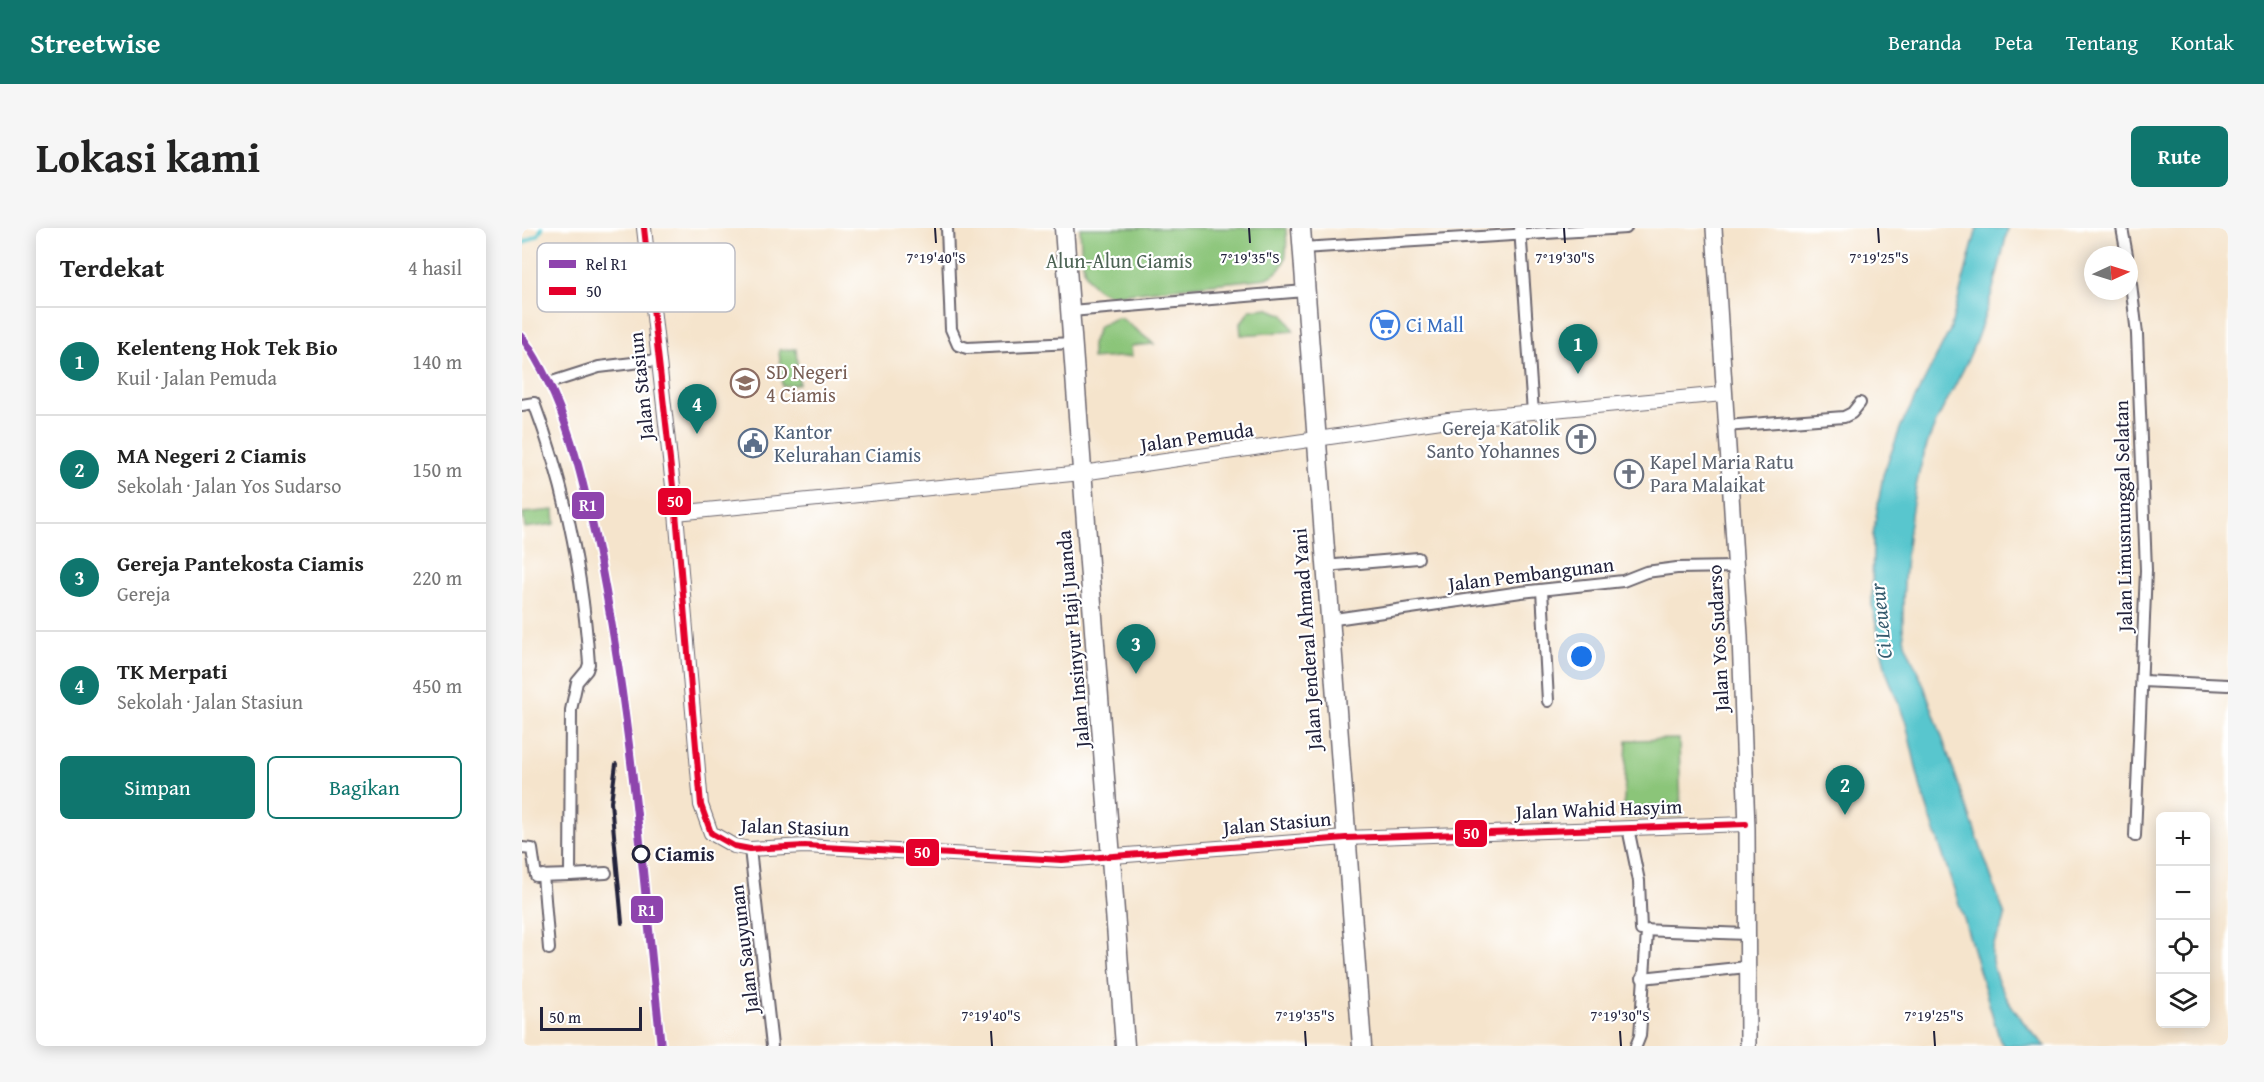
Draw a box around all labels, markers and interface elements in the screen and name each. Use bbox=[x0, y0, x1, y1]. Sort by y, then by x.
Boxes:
text: Streetwise bbox=[30, 22, 160, 63]
text: Beranda bbox=[1888, 27, 1961, 58]
text: Peta bbox=[1994, 27, 2033, 58]
text: Tentang bbox=[2066, 27, 2138, 58]
text: Kontak bbox=[2171, 27, 2234, 58]
text: Lokasi kami bbox=[36, 126, 260, 187]
button: Rute bbox=[2131, 126, 2228, 187]
legend bbox=[537, 243, 735, 312]
park label: Alun-Alun Ciamis bbox=[1046, 246, 1192, 275]
north arrow bbox=[2084, 246, 2138, 300]
text: 7°19'40"S bbox=[906, 247, 966, 268]
text: 7°19'35"S bbox=[1220, 247, 1280, 268]
text: 7°19'30"S bbox=[1535, 247, 1595, 268]
text: 7°19'25"S bbox=[1849, 247, 1909, 268]
text: Terdekat bbox=[60, 248, 164, 287]
text: Rel R1 bbox=[586, 252, 628, 276]
text: 4 hasil bbox=[408, 253, 462, 282]
text: 50 bbox=[586, 279, 602, 303]
supermarket icon: Ci Mall bbox=[1369, 309, 1401, 341]
place label: Ci Mall bbox=[1406, 310, 1464, 339]
pin: 1 bbox=[1558, 324, 1598, 374]
text: Kelenteng Hok Tek Bio bbox=[117, 331, 338, 363]
street label: Jalan Stasiun bbox=[620, 331, 661, 444]
text: 1 bbox=[74, 347, 85, 376]
text: 140 m bbox=[412, 347, 462, 376]
place label: SD Negeri 4 Ciamis bbox=[766, 357, 848, 409]
text: Kuil · Jalan Pemuda bbox=[117, 363, 277, 392]
school or university icon: SD Negeri 4 Ciamis bbox=[729, 367, 761, 399]
pin: 4 bbox=[678, 384, 717, 434]
street label: Jalan Limusnunggal Selatan bbox=[2106, 400, 2139, 635]
place label: Gereja Katolik Santo Yohannes bbox=[1426, 413, 1561, 465]
street label: Jalan Pemuda bbox=[1136, 414, 1256, 459]
place label: Kantor Kelurahan Ciamis bbox=[774, 417, 921, 469]
church icon: Gereja Katolik Santo Yohannes bbox=[1565, 423, 1597, 455]
public building icon: Kantor Kelurahan Ciamis bbox=[737, 427, 769, 459]
text: MA Negeri 2 Ciamis bbox=[117, 439, 306, 471]
place label: Kapel Maria Ratu Para Malaikat bbox=[1650, 447, 1794, 499]
text: 2 bbox=[74, 455, 85, 484]
text: 150 m bbox=[412, 455, 462, 484]
church icon: Kapel Maria Ratu Para Malaikat bbox=[1613, 458, 1645, 490]
text: Sekolah · Jalan Yos Sudarso bbox=[117, 471, 341, 500]
line badge: 50 bbox=[657, 487, 692, 516]
text: 50 bbox=[667, 489, 683, 513]
line badge: R1 bbox=[571, 491, 605, 520]
text: R1 bbox=[579, 493, 597, 517]
street label: Jalan Jenderal Ahmad Yani bbox=[1284, 527, 1329, 754]
street label: Jalan Insinyur Haji Juanda bbox=[1049, 529, 1097, 752]
text: Gereja Pantekosta Ciamis bbox=[117, 547, 364, 579]
street label: Jalan Pembangunan bbox=[1443, 549, 1615, 598]
text: 3 bbox=[74, 563, 85, 592]
text: 220 m bbox=[412, 563, 462, 592]
street label: Jalan Yos Sudarso bbox=[1699, 564, 1736, 715]
text: Gereja bbox=[117, 579, 170, 608]
water label: Ci Leueur bbox=[1861, 581, 1900, 660]
pin: 3 bbox=[1116, 624, 1156, 674]
your location bbox=[1567, 642, 1596, 671]
text: TK Merpati bbox=[117, 655, 228, 687]
text: 4 bbox=[74, 671, 85, 700]
text: 450 m bbox=[412, 671, 462, 700]
text: Sekolah · Jalan Stasiun bbox=[117, 687, 303, 716]
button: Simpan bbox=[60, 756, 255, 819]
button: Bagikan bbox=[267, 756, 462, 819]
pin: 2 bbox=[1826, 766, 1864, 815]
street label: Jalan Wahid Hasyim bbox=[1512, 791, 1683, 826]
street label: Jalan Stasiun bbox=[1219, 803, 1332, 842]
street label: Jalan Stasiun bbox=[737, 810, 850, 843]
map controls bbox=[2156, 812, 2210, 1028]
button: + bbox=[2156, 812, 2210, 866]
line badge: 50 bbox=[1454, 819, 1488, 848]
text: 50 bbox=[1463, 821, 1479, 845]
line badge: 50 bbox=[905, 838, 940, 867]
place label: Ciamis bbox=[655, 839, 715, 868]
text: 50 bbox=[914, 840, 930, 864]
marker: Ciamis bbox=[632, 845, 650, 863]
button: − bbox=[2156, 866, 2210, 920]
street label: Jalan Sauyunan bbox=[721, 883, 766, 1018]
line badge: R1 bbox=[630, 895, 664, 924]
text: R1 bbox=[638, 898, 656, 922]
button: locate bbox=[2156, 920, 2210, 974]
button: layers bbox=[2156, 974, 2210, 1028]
scale bar bbox=[540, 1004, 642, 1032]
text: 50 m bbox=[549, 1005, 581, 1029]
text: 7°19'40"S bbox=[961, 1005, 1021, 1026]
text: 7°19'35"S bbox=[1275, 1005, 1335, 1026]
text: 7°19'30"S bbox=[1590, 1005, 1650, 1026]
text: 7°19'25"S bbox=[1904, 1005, 1964, 1026]

